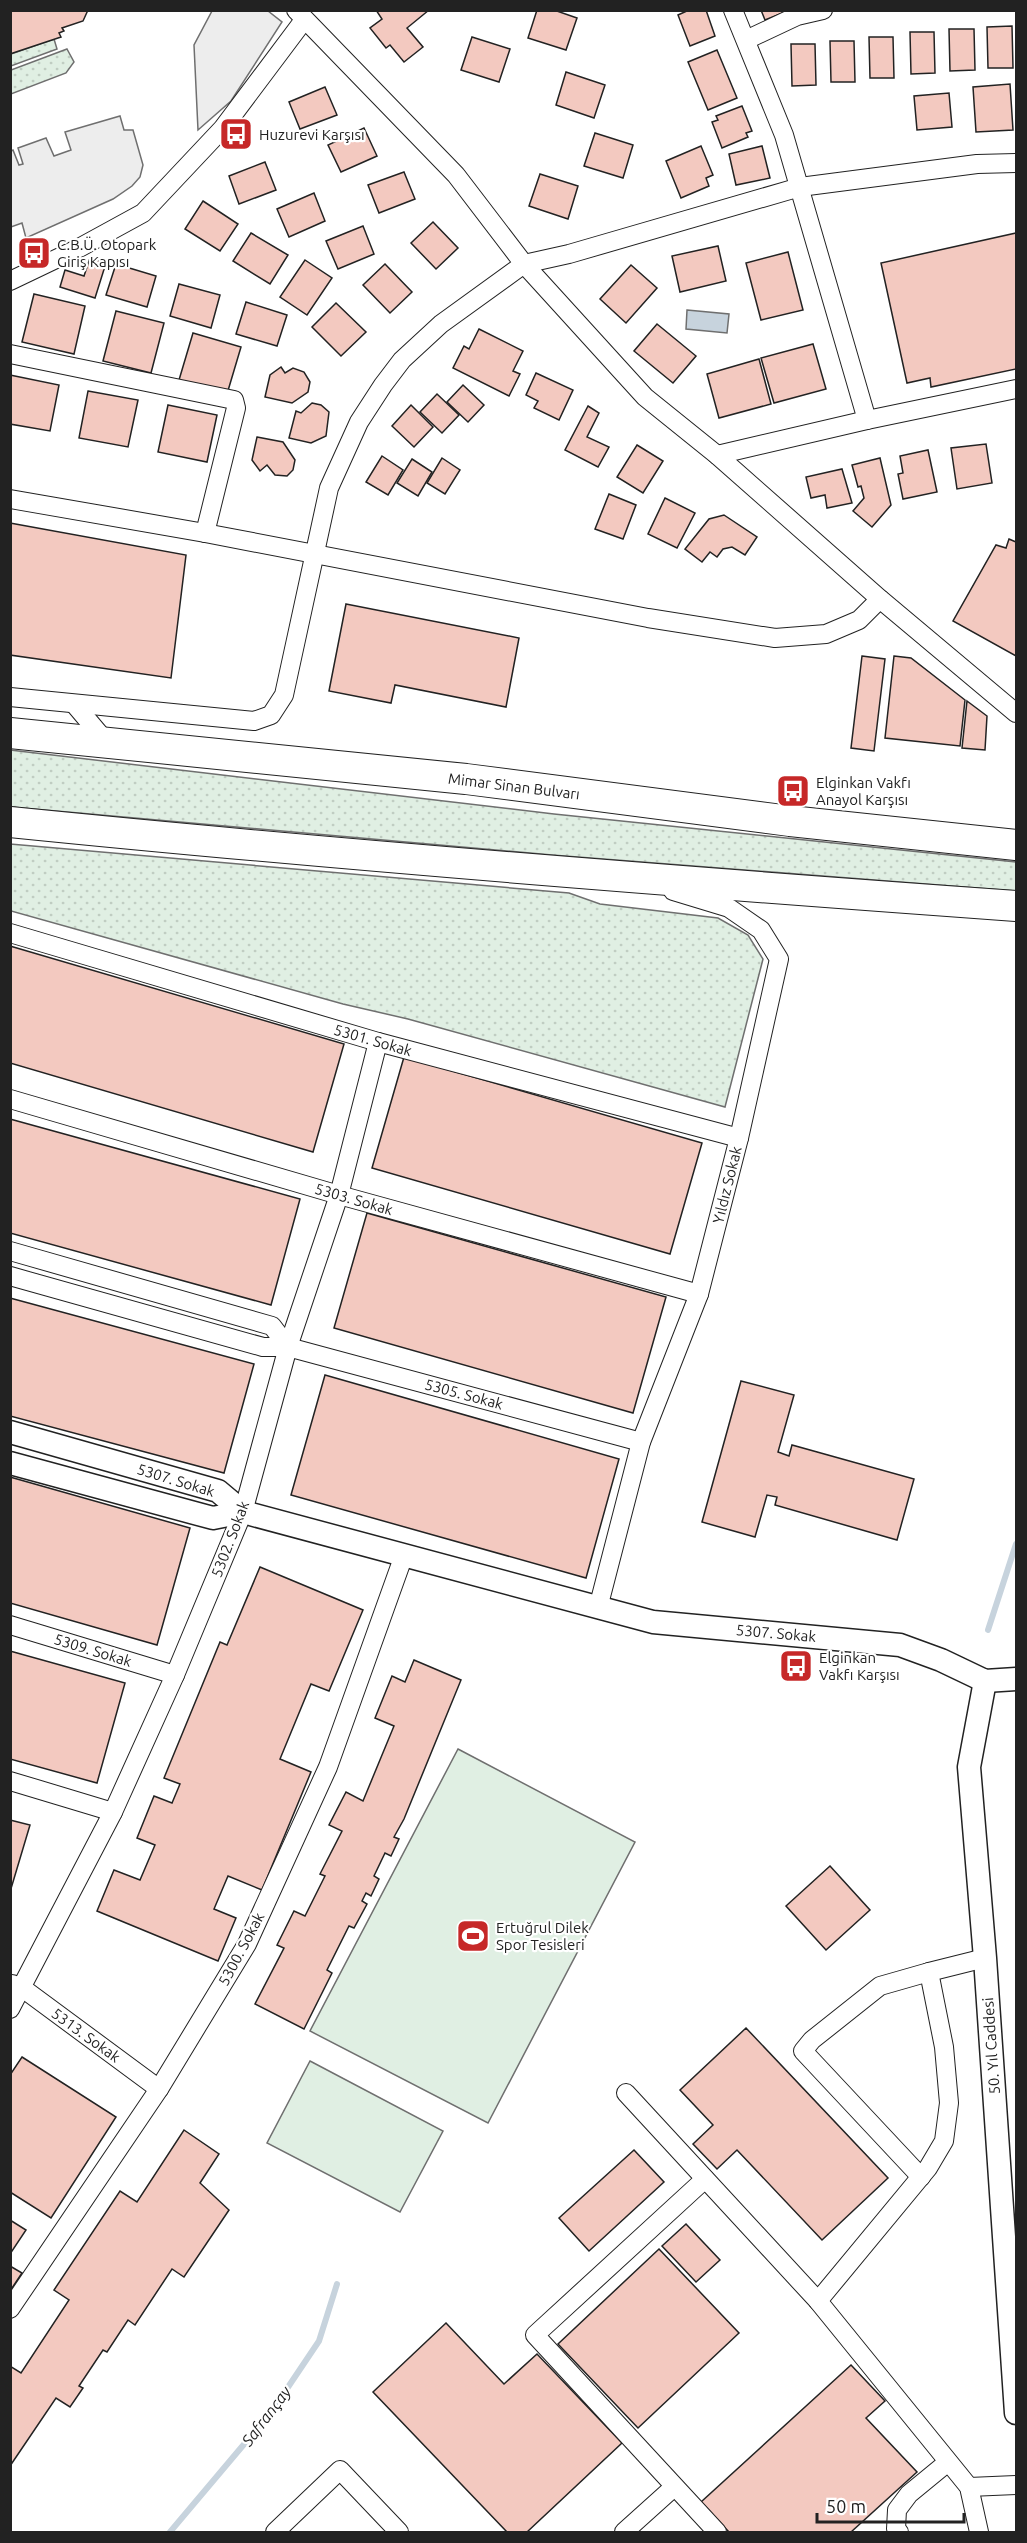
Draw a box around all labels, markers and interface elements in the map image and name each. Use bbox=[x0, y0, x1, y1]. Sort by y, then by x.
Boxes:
bus stop icon: Huzurevi Karşısı bbox=[218, 116, 254, 152]
place label: Huzurevi Karşısı bbox=[259, 126, 365, 143]
bus stop icon: C.B.Ü. Otopark Giriş Kapısı bbox=[16, 235, 52, 271]
place label: C.B.Ü. Otopark Giriş Kapısı bbox=[57, 236, 157, 270]
street label: Mimar Sinan Bulvarı bbox=[447, 769, 581, 803]
bus stop icon: Elginkan Vakfı Anayol Karşısı bbox=[775, 773, 811, 809]
place label: Elginkan Vakfı Anayol Karşısı bbox=[816, 774, 911, 808]
street label: 5301. Sokak bbox=[332, 1021, 414, 1059]
street label: Yıldız Sokak bbox=[709, 1144, 745, 1225]
street label: 5303. Sokak bbox=[313, 1180, 395, 1218]
street label: 5305. Sokak bbox=[423, 1375, 505, 1413]
street label: 5307. Sokak bbox=[135, 1460, 217, 1500]
street label: 5302. Sokak bbox=[208, 1498, 253, 1580]
street label: 5307. Sokak bbox=[735, 1621, 817, 1645]
street label: 5309. Sokak bbox=[52, 1630, 134, 1670]
bus stop icon: Elginkan Vakfı Karşısı bbox=[778, 1648, 814, 1684]
place label: Elginkan Vakfı Karşısı bbox=[819, 1649, 900, 1683]
street label: 5300. Sokak bbox=[215, 1909, 268, 1989]
sports icon: Ertuğrul Dilek Spor Tesisleri bbox=[455, 1918, 491, 1954]
place label: Ertuğrul Dilek Spor Tesisleri bbox=[496, 1919, 589, 1953]
street label: 50. Yıl Caddesi bbox=[979, 1997, 1003, 2095]
street label: 5313. Sokak bbox=[48, 2004, 124, 2066]
water label: Safrançay bbox=[237, 2382, 294, 2450]
scale bar bbox=[817, 2486, 964, 2524]
text: 50 m bbox=[826, 2496, 866, 2516]

